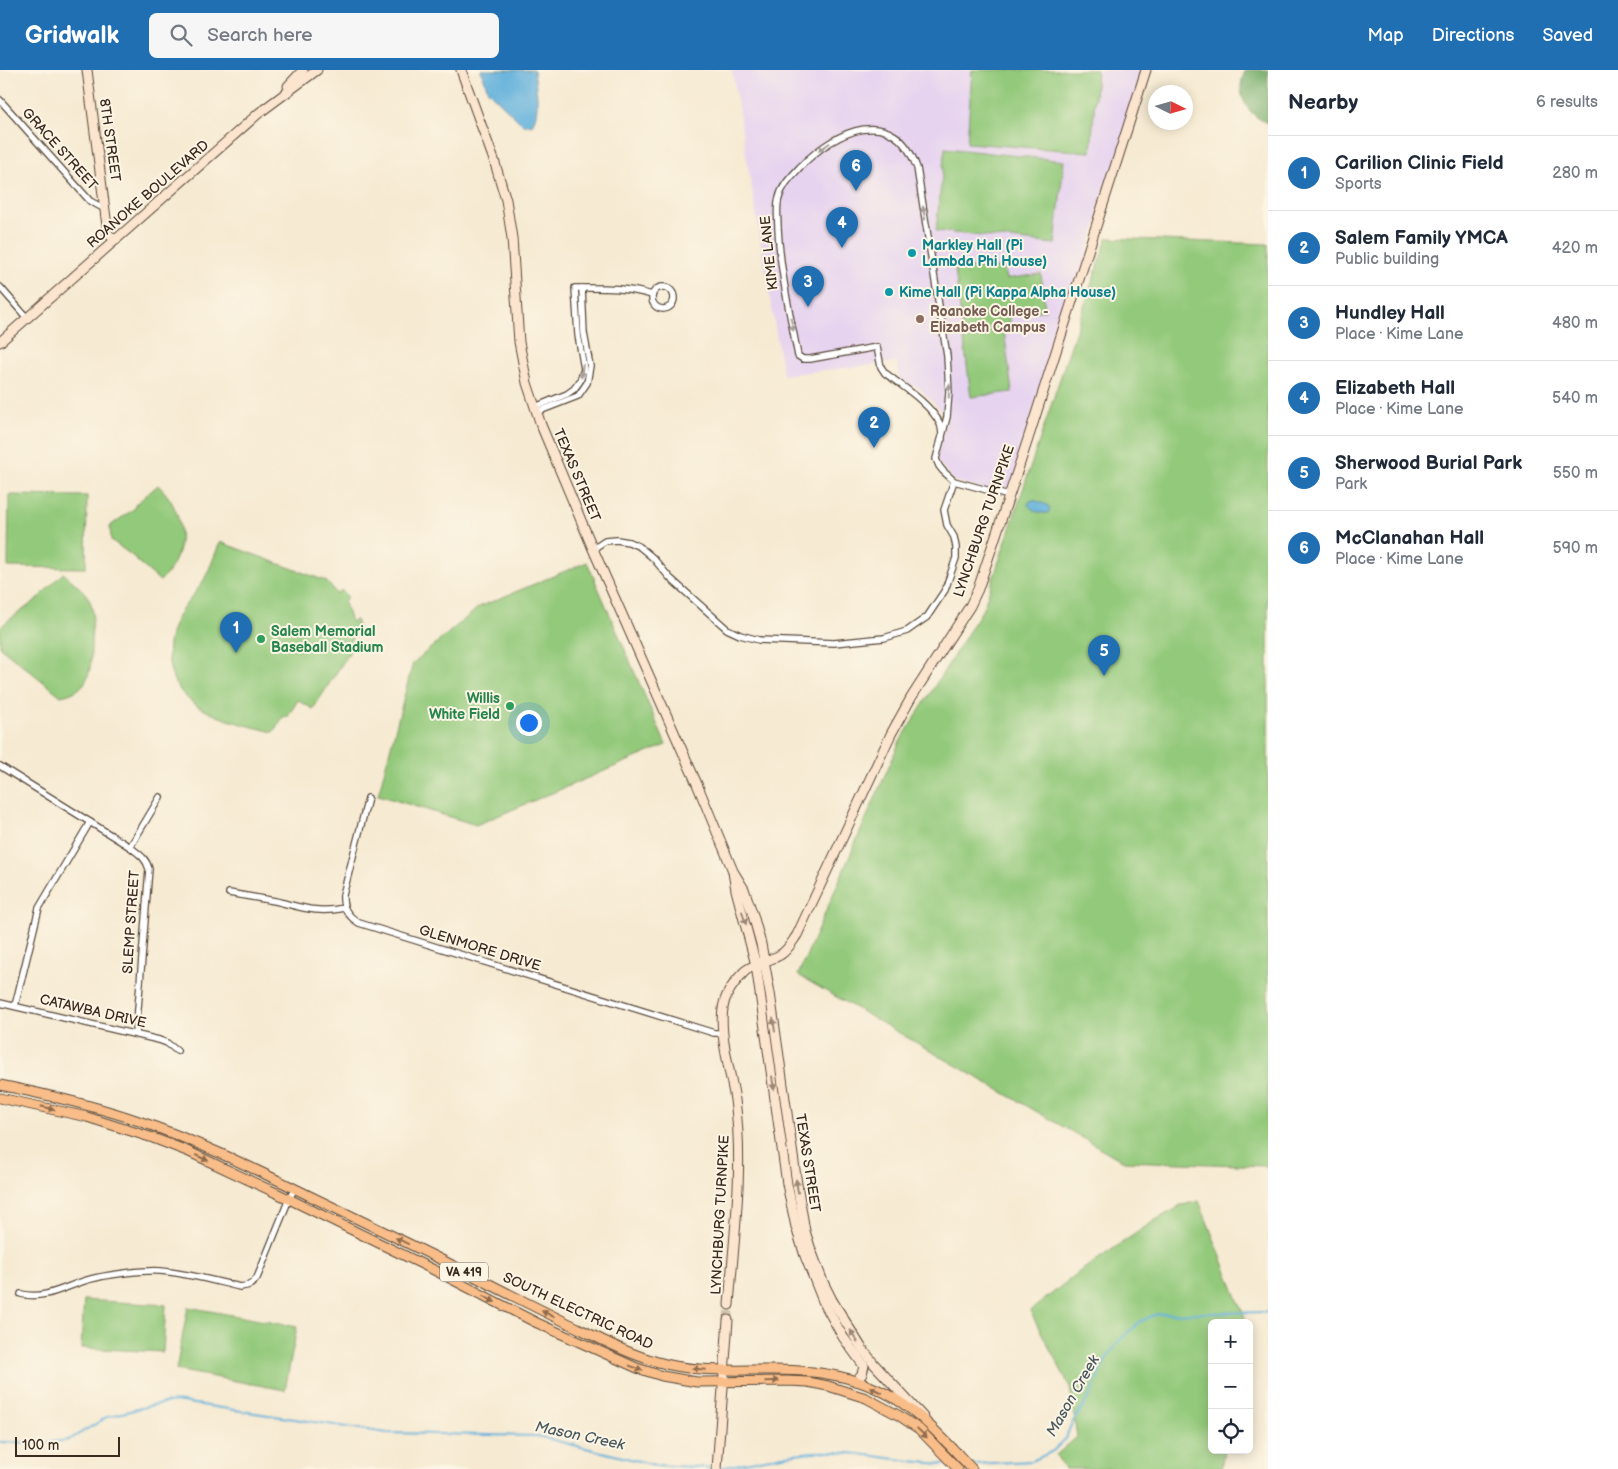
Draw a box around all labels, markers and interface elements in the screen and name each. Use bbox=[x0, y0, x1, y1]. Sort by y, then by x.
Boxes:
search box bbox=[149, 13, 499, 58]
text: Gridwalk bbox=[25, 21, 119, 50]
icon: search bbox=[167, 21, 195, 49]
text: Search here bbox=[207, 24, 312, 47]
text: Map bbox=[1368, 25, 1404, 46]
text: Directions bbox=[1432, 25, 1514, 46]
text: Saved bbox=[1542, 25, 1593, 46]
north arrow bbox=[1148, 85, 1193, 130]
text: Nearby bbox=[1288, 90, 1358, 115]
text: 6 results bbox=[1536, 93, 1598, 112]
street label: 8TH STREET bbox=[96, 97, 124, 183]
street label: GRACE STREET bbox=[19, 104, 102, 194]
street label: ROANOKE BOULEVARD bbox=[84, 136, 212, 252]
one-way arrow bbox=[817, 142, 831, 152]
pin: 6 bbox=[840, 150, 872, 191]
text: Carilion Clinic Field bbox=[1335, 152, 1504, 175]
text: 1 bbox=[1301, 164, 1307, 183]
text: 280 m bbox=[1552, 164, 1598, 183]
text: Sports bbox=[1335, 175, 1382, 194]
one-way arrow bbox=[920, 205, 928, 221]
pin: 4 bbox=[826, 207, 858, 248]
street label: KIME LANE bbox=[757, 215, 781, 291]
text: Salem Family YMCA bbox=[1335, 227, 1508, 250]
place label: Markley Hall (Pi Lambda Phi House) bbox=[922, 237, 1047, 270]
text: 2 bbox=[1299, 239, 1309, 258]
text: 420 m bbox=[1552, 239, 1598, 258]
marker: Markley Hall (Pi Lambda Phi House) bbox=[906, 247, 918, 259]
text: Public building bbox=[1335, 250, 1439, 269]
pin: 3 bbox=[792, 266, 824, 307]
place label: Kime Hall (Pi Kappa Alpha House) bbox=[899, 284, 1116, 301]
marker: Kime Hall (Pi Kappa Alpha House) bbox=[883, 286, 895, 298]
text: Hundley Hall bbox=[1335, 302, 1445, 325]
place label: Roanoke College - Elizabeth Campus bbox=[930, 303, 1049, 336]
marker: Roanoke College - Elizabeth Campus bbox=[914, 313, 926, 325]
text: 3 bbox=[1299, 314, 1309, 333]
text: 480 m bbox=[1552, 314, 1598, 333]
one-way arrow bbox=[788, 317, 796, 332]
text: Place · Kime Lane bbox=[1335, 325, 1463, 344]
one-way arrow bbox=[578, 364, 586, 380]
text: Elizabeth Hall bbox=[1335, 377, 1455, 400]
one-way arrow bbox=[945, 383, 953, 399]
text: 4 bbox=[1299, 389, 1309, 408]
text: 540 m bbox=[1552, 389, 1598, 408]
text: Place · Kime Lane bbox=[1335, 400, 1463, 419]
pin: 2 bbox=[858, 407, 890, 448]
street label: TEXAS STREET bbox=[550, 426, 604, 525]
street label: LYNCHBURG TURNPIKE bbox=[950, 443, 1018, 599]
text: Sherwood Burial Park bbox=[1335, 452, 1522, 475]
text: 5 bbox=[1299, 464, 1309, 483]
text: 550 m bbox=[1553, 464, 1598, 483]
text: Park bbox=[1335, 475, 1367, 494]
text: McClanahan Hall bbox=[1335, 527, 1484, 550]
text: 6 bbox=[1299, 539, 1309, 558]
text: 590 m bbox=[1553, 539, 1598, 558]
text: Place · Kime Lane bbox=[1335, 550, 1463, 569]
pin: 1 bbox=[220, 612, 252, 653]
place label: Salem Memorial Baseball Stadium bbox=[271, 623, 383, 656]
marker: Salem Memorial Baseball Stadium bbox=[255, 633, 267, 645]
pin: 5 bbox=[1088, 635, 1120, 676]
place label: Willis White Field bbox=[429, 690, 500, 723]
marker: Willis White Field bbox=[504, 700, 516, 712]
your location bbox=[516, 710, 542, 736]
street label: SLEMP STREET bbox=[119, 869, 143, 974]
one-way arrow bbox=[741, 911, 749, 926]
street label: GLENMORE DRIVE bbox=[417, 921, 543, 975]
street label: CATAWBA DRIVE bbox=[38, 990, 148, 1032]
one-way arrow bbox=[770, 1016, 778, 1032]
one-way arrow bbox=[769, 1075, 777, 1091]
one-way arrow bbox=[40, 1104, 55, 1112]
street label: TEXAS STREET bbox=[792, 1113, 824, 1214]
street label: LYNCHBURG TURNPIKE bbox=[707, 1135, 733, 1295]
one-way arrow bbox=[195, 1154, 209, 1162]
one-way arrow bbox=[793, 1177, 801, 1193]
one-way arrow bbox=[395, 1237, 409, 1245]
road number: VA 419 bbox=[440, 1262, 488, 1282]
street label: SOUTH ELECTRIC ROAD bbox=[500, 1269, 656, 1353]
one-way arrow bbox=[482, 1295, 497, 1303]
one-way arrow bbox=[540, 1310, 555, 1318]
map controls bbox=[1208, 1319, 1253, 1454]
button: + bbox=[1208, 1319, 1253, 1364]
one-way arrow bbox=[849, 1329, 859, 1342]
water label: Mason Creek bbox=[1042, 1351, 1104, 1440]
button: − bbox=[1208, 1364, 1253, 1409]
one-way arrow bbox=[629, 1365, 644, 1372]
one-way arrow bbox=[691, 1365, 707, 1373]
one-way arrow bbox=[765, 1377, 781, 1385]
one-way arrow bbox=[869, 1385, 883, 1393]
button: locate bbox=[1208, 1409, 1253, 1454]
water label: Mason Creek bbox=[534, 1417, 627, 1455]
one-way arrow bbox=[916, 1427, 928, 1439]
scale bar bbox=[15, 1434, 120, 1457]
text: 100 m bbox=[22, 1437, 59, 1454]

